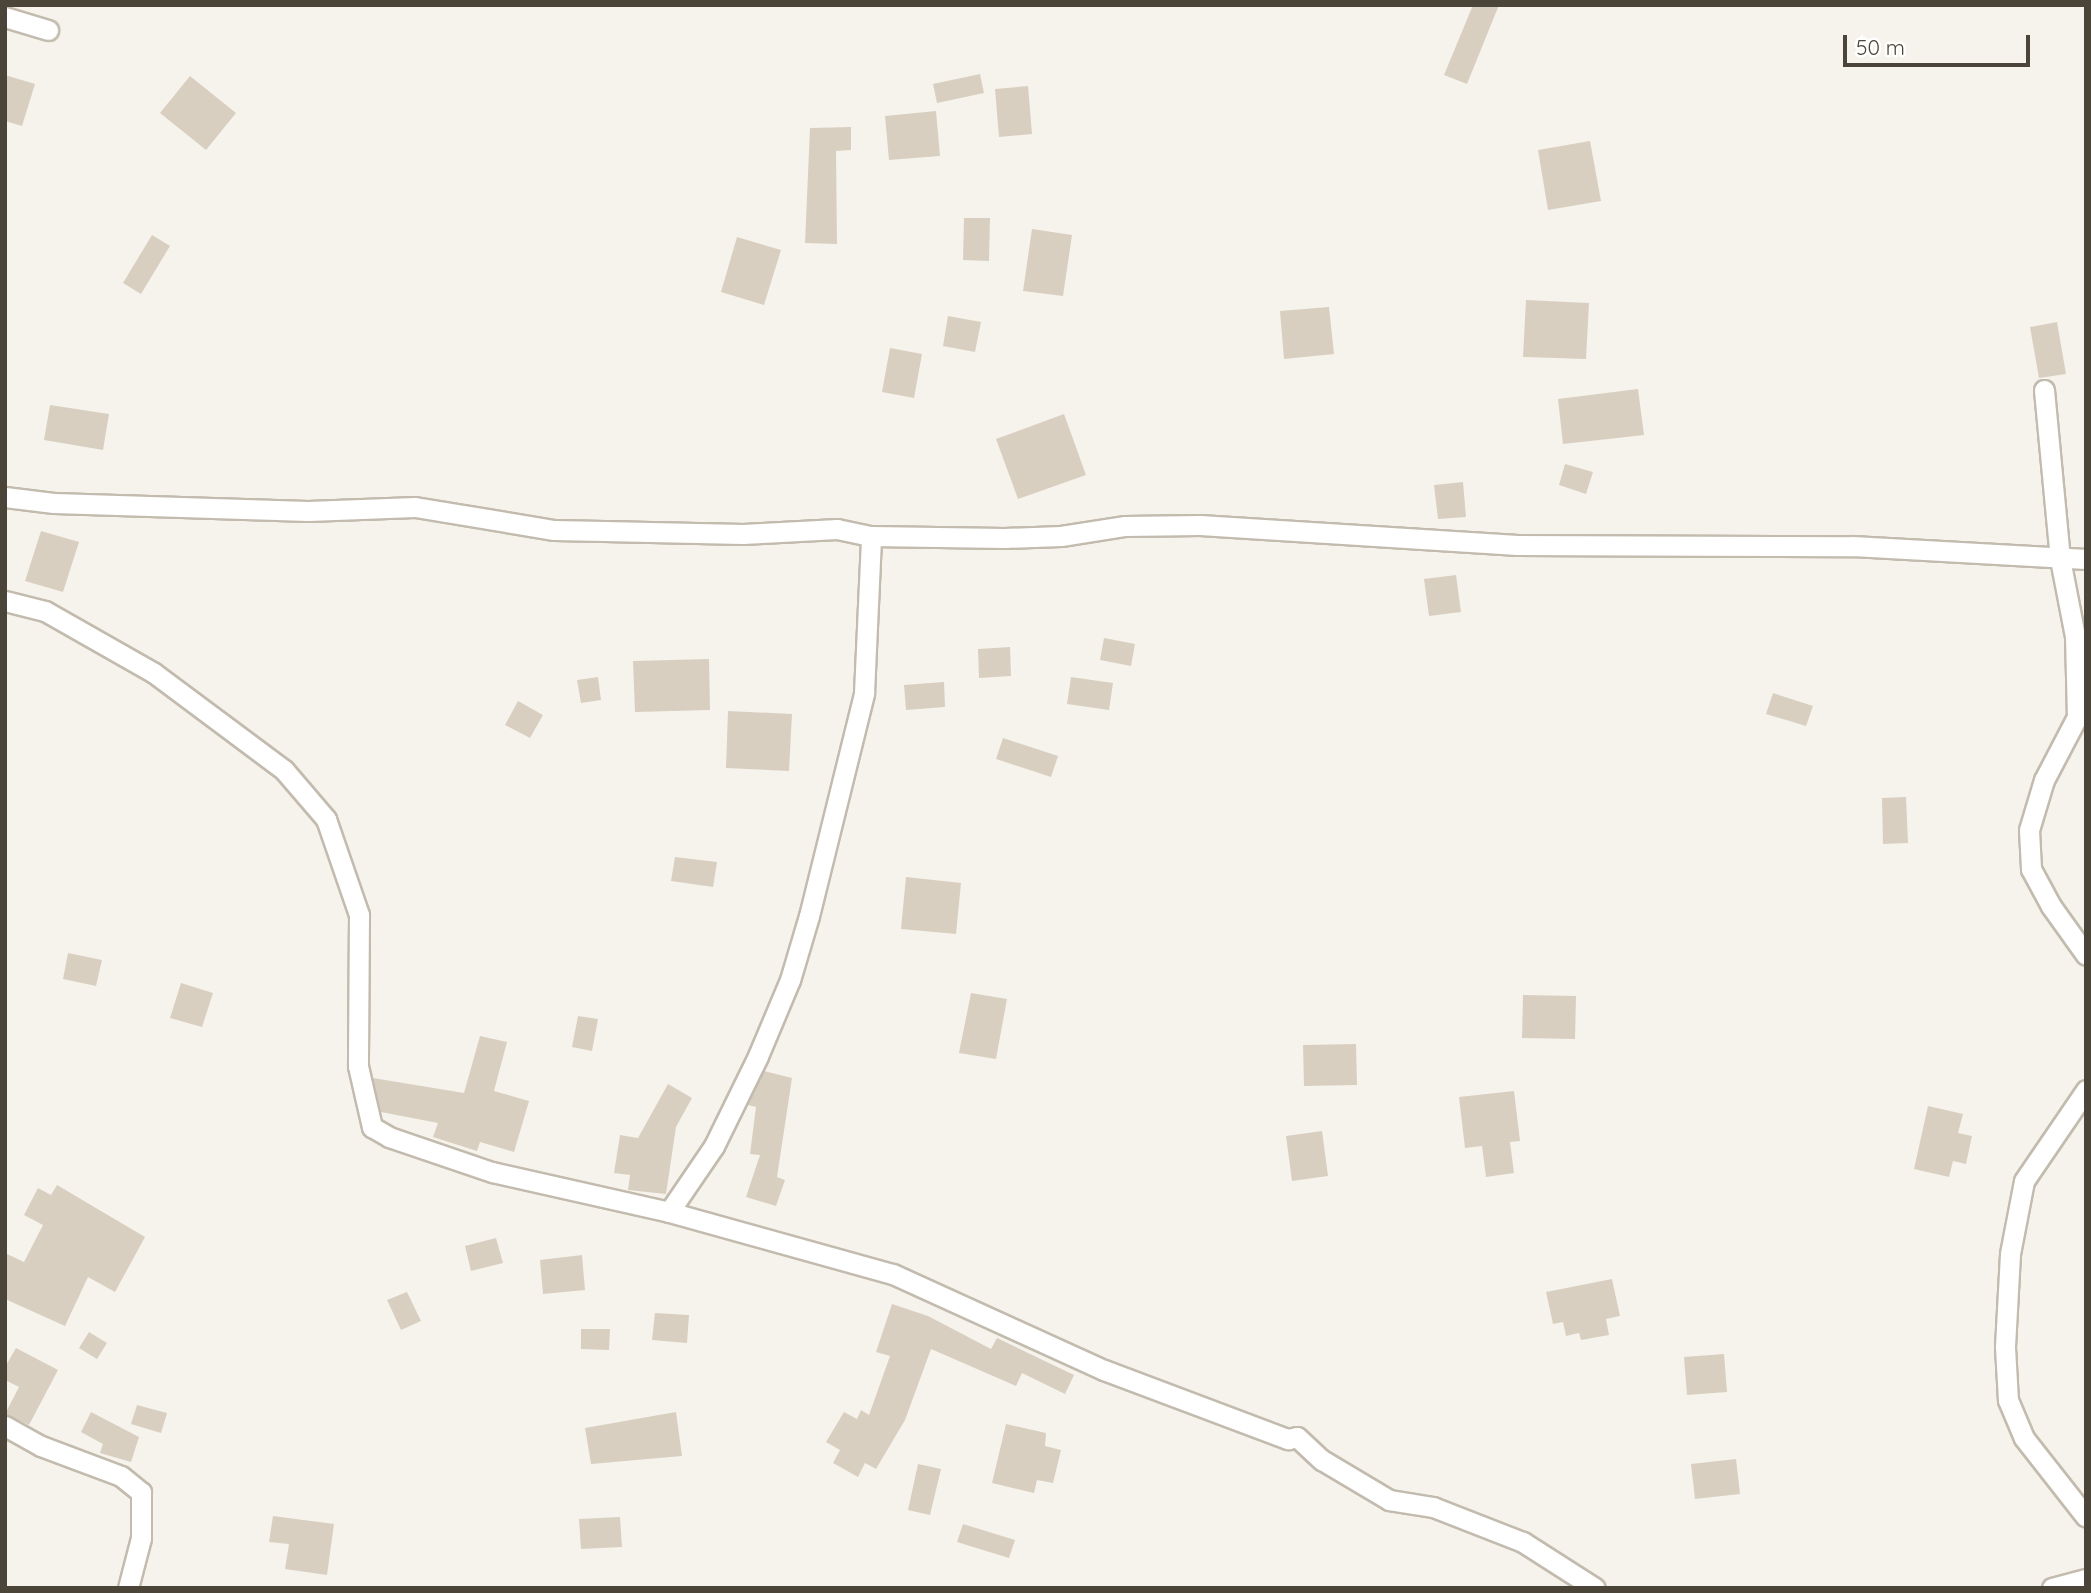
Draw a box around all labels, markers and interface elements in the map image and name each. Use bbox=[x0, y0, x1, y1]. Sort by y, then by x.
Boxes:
scale bar bbox=[1846, 21, 2033, 65]
text: 50 m bbox=[1856, 34, 1905, 60]

